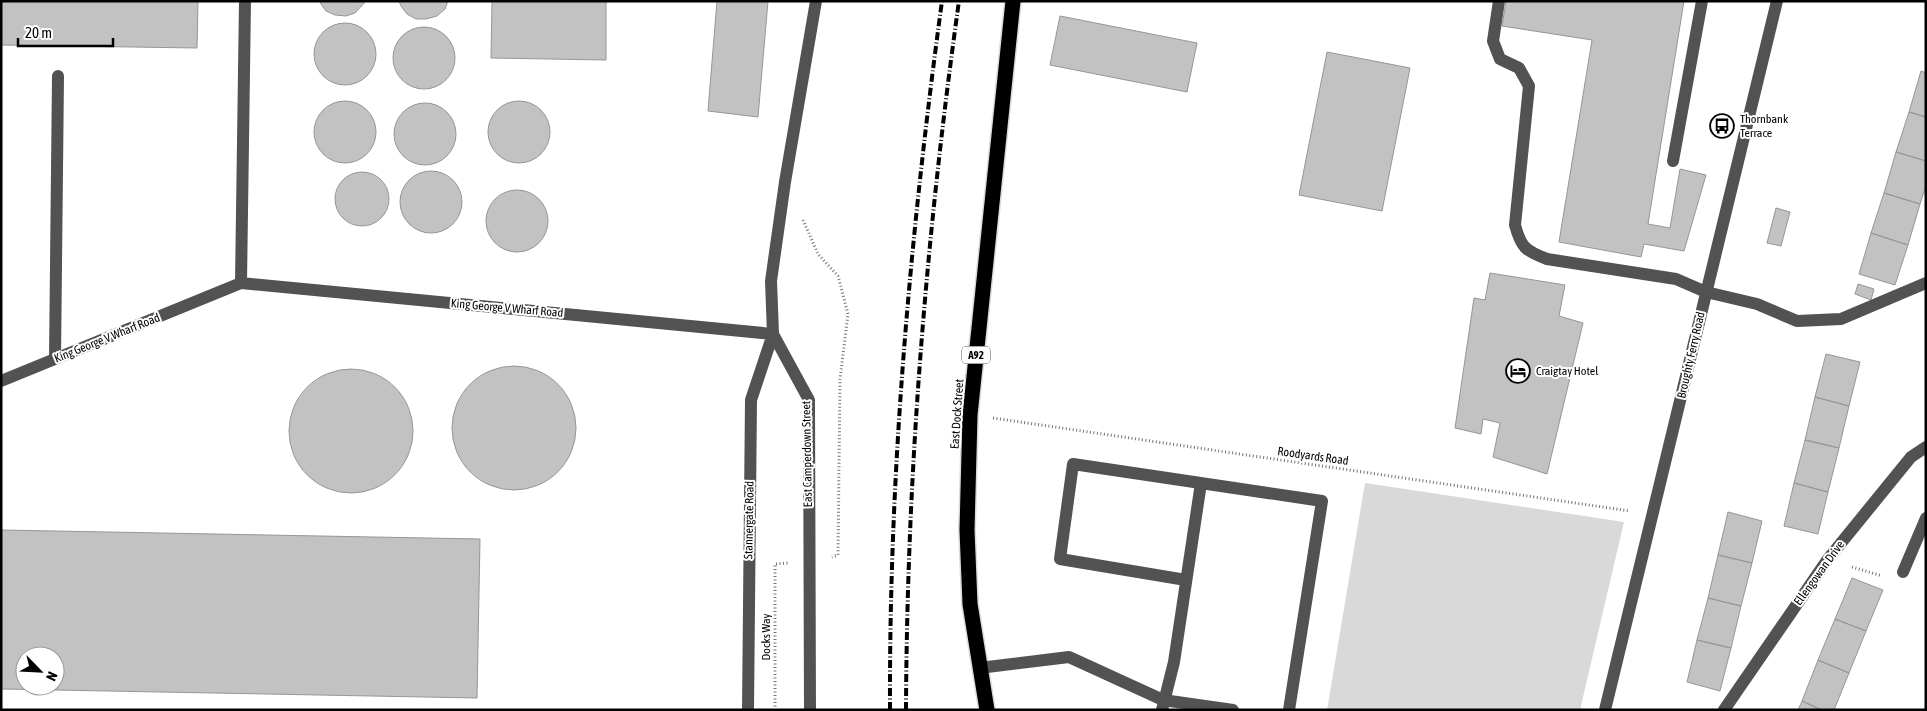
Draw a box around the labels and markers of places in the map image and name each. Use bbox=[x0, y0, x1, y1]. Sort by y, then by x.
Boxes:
place label: Thornbank Terrace bbox=[1740, 112, 1789, 140]
bus stop icon: Thornbank Terrace bbox=[1709, 113, 1735, 139]
hotel icon: Craigtay Hotel bbox=[1505, 358, 1531, 384]
place label: Craigtay Hotel bbox=[1536, 364, 1599, 378]

